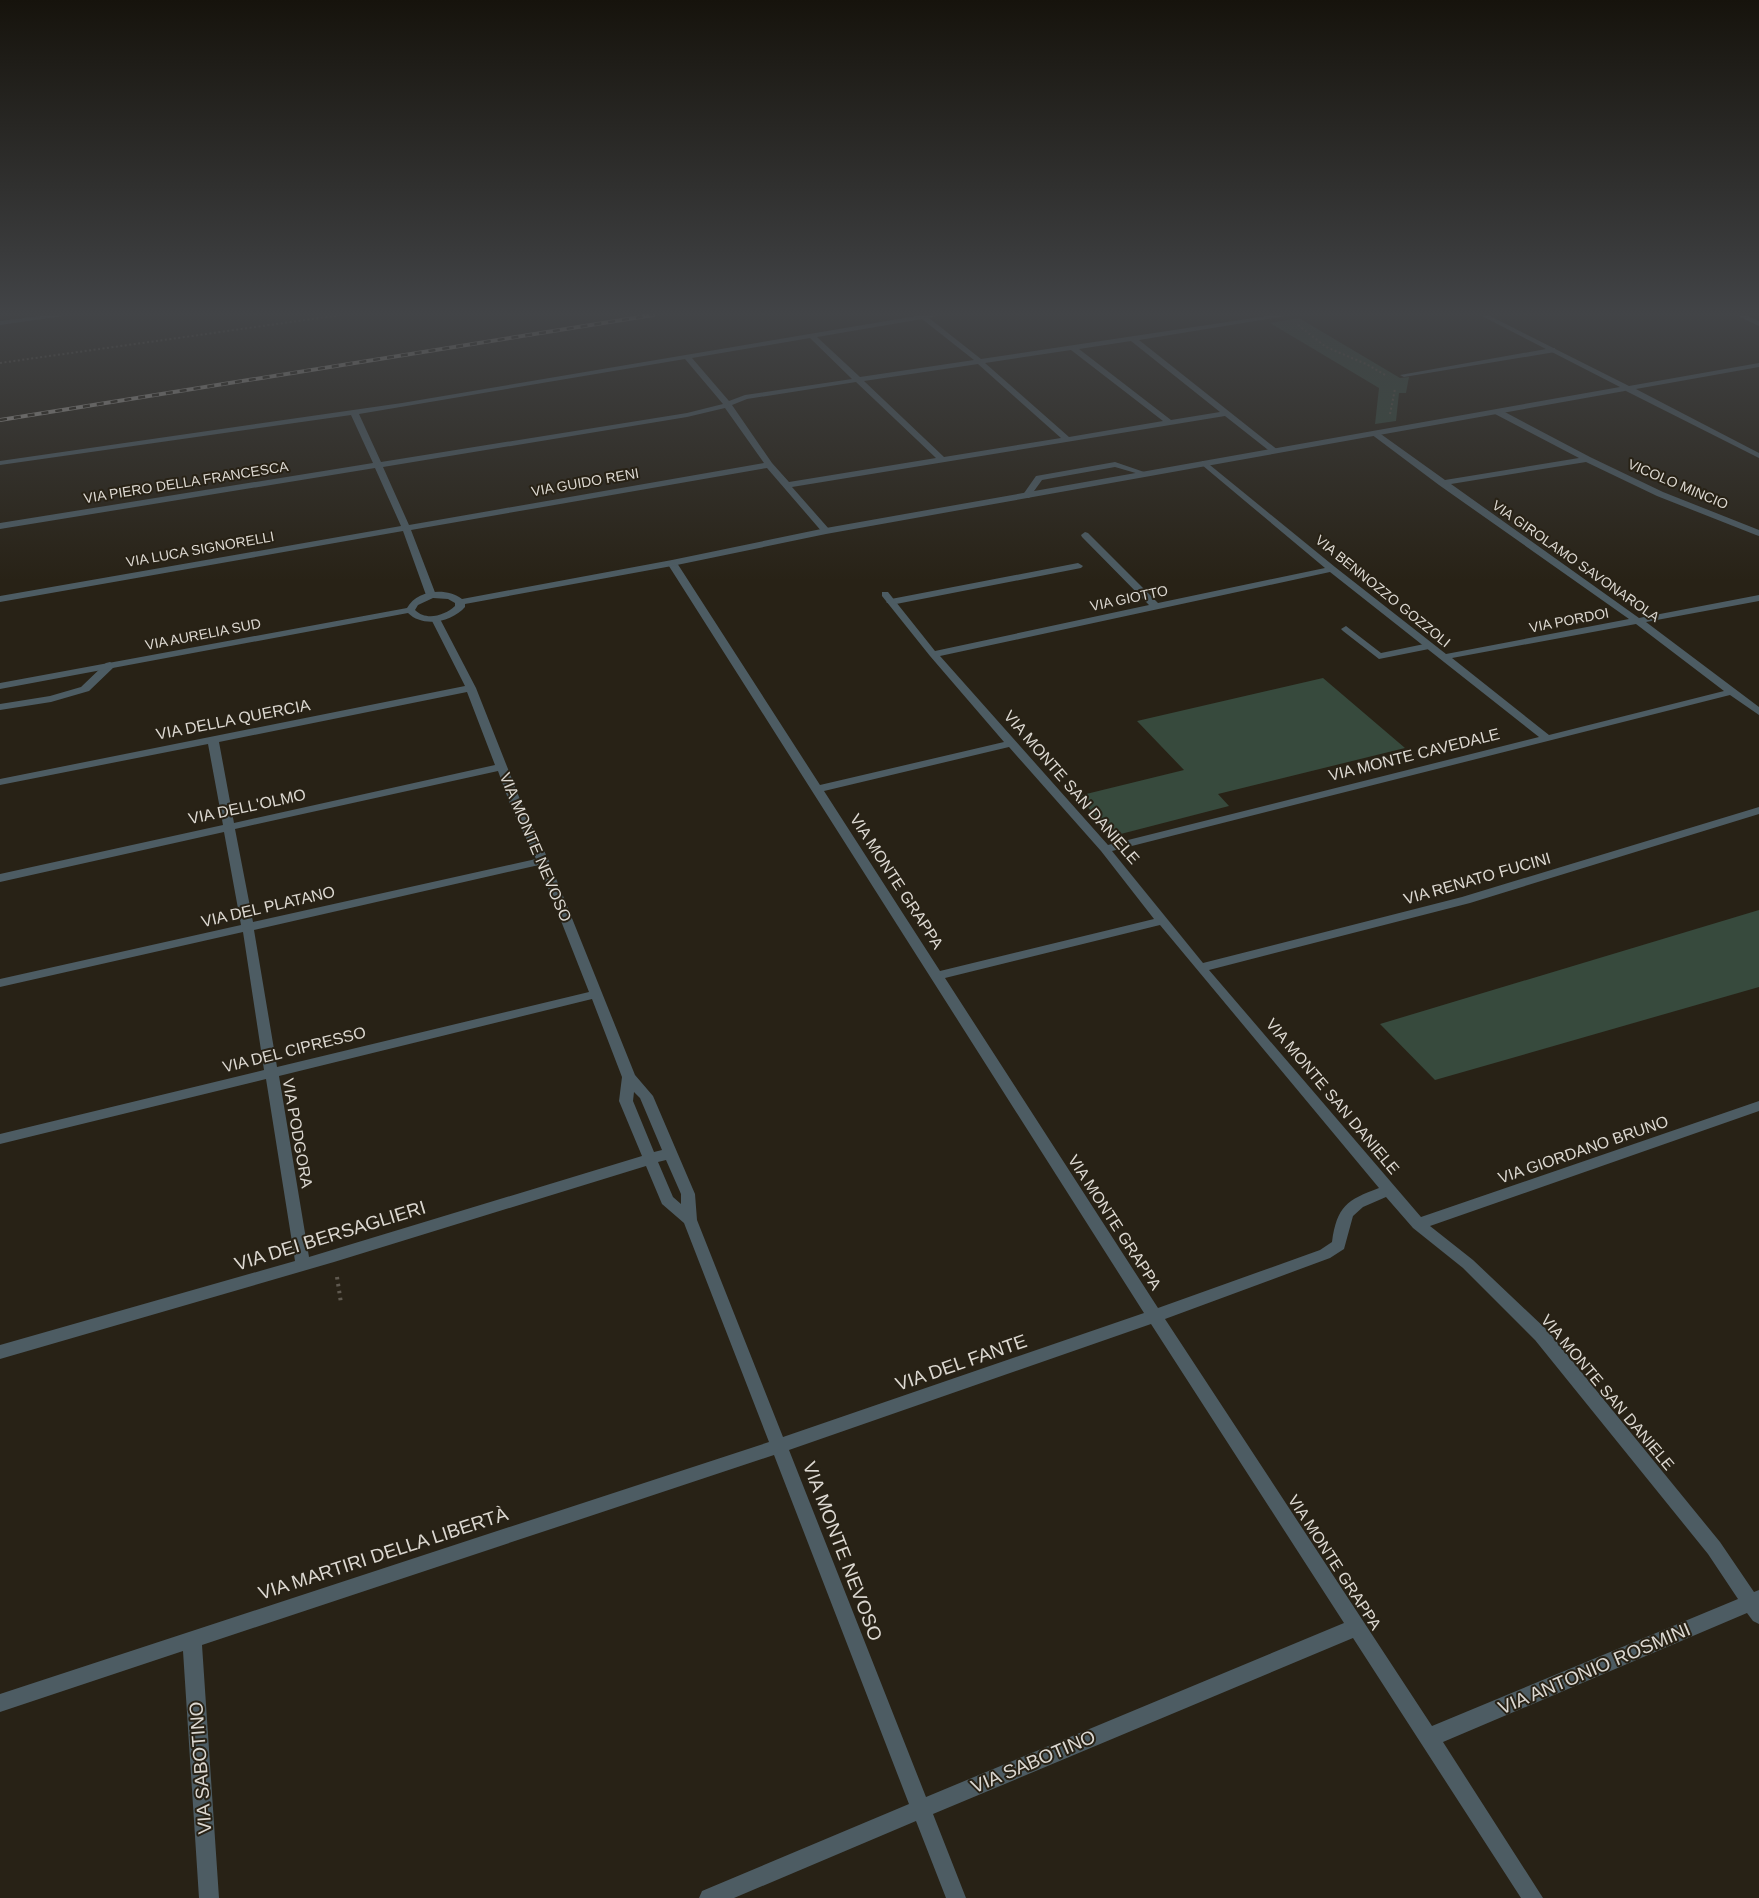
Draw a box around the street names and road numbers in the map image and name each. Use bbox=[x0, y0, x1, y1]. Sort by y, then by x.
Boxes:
street label: VICOLO MINCIO bbox=[1625, 456, 1731, 512]
street label: VIA PIERO DELLA FRANCESCA bbox=[83, 458, 290, 506]
street label: VIA GUIDO RENI bbox=[530, 465, 640, 499]
street label: VIA GIROLAMO SAVONAROLA bbox=[1489, 497, 1663, 625]
street label: VIA LUCA SIGNORELLI bbox=[125, 528, 275, 570]
street label: VIA BENNOZZO GOZZOLI bbox=[1312, 532, 1454, 650]
street label: VIA GIOTTO bbox=[1089, 582, 1169, 614]
street label: VIA PORDOI bbox=[1528, 604, 1610, 636]
street label: VIA AURELIA SUD bbox=[144, 615, 262, 653]
street label: VIA DELLA QUERCIA bbox=[155, 696, 312, 743]
street label: VIA MONTE SAN DANIELE bbox=[1000, 707, 1143, 867]
street label: VIA MONTE CAVEDALE bbox=[1327, 725, 1501, 784]
street label: VIA MONTE NEVOSO bbox=[496, 770, 575, 924]
street label: VIA DELL'OLMO bbox=[187, 786, 307, 827]
street label: VIA MONTE GRAPPA bbox=[847, 811, 947, 952]
street label: VIA RENATO FUCINI bbox=[1402, 849, 1553, 908]
street label: VIA DEL PLATANO bbox=[200, 883, 337, 930]
street label: VIA MONTE SAN DANIELE bbox=[1263, 1015, 1403, 1177]
street label: VIA DEL CIPRESSO bbox=[221, 1023, 368, 1076]
street label: VIA PODGORA bbox=[279, 1077, 316, 1190]
street label: VIA GIORDANO BRUNO bbox=[1496, 1112, 1670, 1187]
street label: VIA MONTE GRAPPA bbox=[1065, 1152, 1165, 1293]
street label: VIA DEI BERSAGLIERI bbox=[232, 1196, 428, 1275]
street label: VIA MONTE SAN DANIELE bbox=[1538, 1311, 1678, 1473]
street label: VIA DEL FANTE bbox=[893, 1330, 1030, 1395]
street label: VIA MONTE NEVOSO bbox=[799, 1459, 886, 1644]
street label: VIA MONTE GRAPPA bbox=[1285, 1492, 1385, 1633]
street label: VIA MARTIRI DELLA LIBERTÀ bbox=[256, 1503, 511, 1604]
street label: VIA ANTONIO ROSMINI bbox=[1495, 1618, 1693, 1718]
street label: VIA SABOTINO bbox=[185, 1701, 216, 1835]
street label: VIA SABOTINO bbox=[968, 1726, 1099, 1797]

